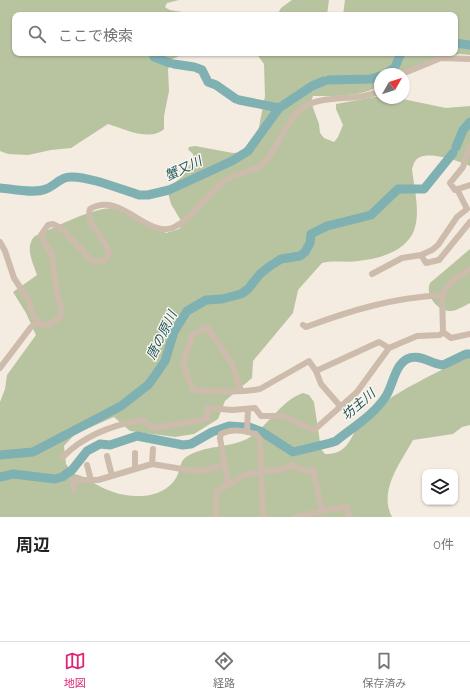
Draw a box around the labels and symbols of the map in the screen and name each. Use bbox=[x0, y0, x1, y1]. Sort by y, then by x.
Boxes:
north arrow bbox=[374, 68, 410, 104]
water label: 蟹又川 bbox=[162, 153, 206, 183]
water label: 唐の原川 bbox=[143, 307, 180, 362]
water label: 坊主川 bbox=[339, 385, 379, 423]

